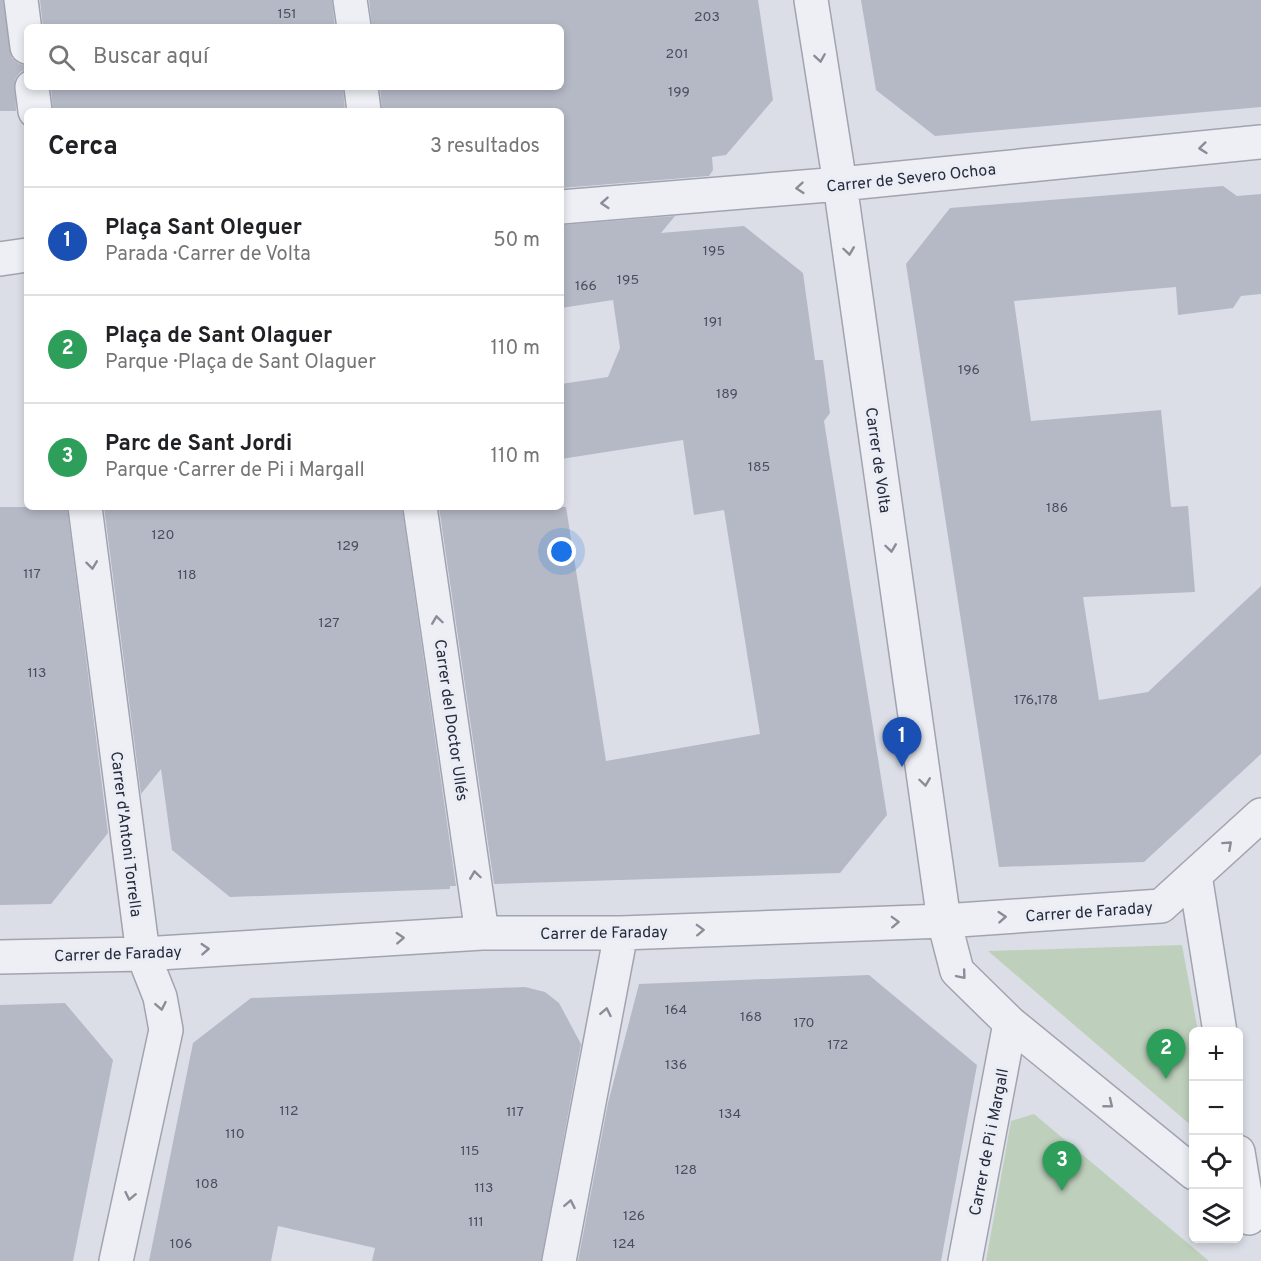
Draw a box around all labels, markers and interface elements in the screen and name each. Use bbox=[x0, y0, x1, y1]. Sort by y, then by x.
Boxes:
house number: 151 bbox=[277, 6, 297, 23]
house number: 203 bbox=[694, 9, 720, 26]
search box bbox=[24, 24, 564, 90]
icon: search bbox=[45, 41, 78, 74]
text: Buscar aquí bbox=[93, 44, 209, 71]
house number: 201 bbox=[666, 46, 688, 63]
one-way arrow bbox=[814, 53, 826, 62]
house number: 199 bbox=[668, 84, 690, 101]
text: Cerca bbox=[48, 131, 118, 164]
text: 3 resultados bbox=[430, 134, 540, 160]
one-way arrow bbox=[1198, 141, 1207, 154]
street label: Carrer de Severo Ochoa bbox=[825, 160, 997, 198]
one-way arrow bbox=[795, 181, 804, 194]
one-way arrow bbox=[601, 196, 610, 209]
text: Plaça Sant Oleguer bbox=[105, 215, 302, 242]
text: 1 bbox=[64, 228, 72, 254]
text: 50 m bbox=[493, 228, 540, 254]
text: Parada · Carrer de Volta bbox=[105, 242, 311, 268]
house number: 195 bbox=[703, 243, 725, 260]
one-way arrow bbox=[843, 246, 855, 255]
house number: 195 bbox=[617, 272, 639, 289]
house number: 166 bbox=[575, 278, 597, 295]
house number: 191 bbox=[704, 314, 722, 331]
text: Plaça de Sant Olaguer bbox=[105, 323, 332, 350]
text: 2 bbox=[61, 336, 74, 362]
text: 110 m bbox=[491, 336, 540, 362]
text: Parque · Plaça de Sant Olaguer bbox=[105, 350, 376, 376]
house number: 196 bbox=[958, 362, 980, 379]
house number: 189 bbox=[716, 386, 738, 403]
street label: Carrer de Volta bbox=[860, 406, 894, 515]
text: Parc de Sant Jordi bbox=[105, 431, 292, 458]
text: 3 bbox=[62, 444, 74, 470]
text: 110 m bbox=[491, 444, 540, 470]
text: Parque · Carrer de Pi i Margall bbox=[105, 458, 365, 484]
house number: 185 bbox=[748, 459, 770, 476]
house number: 186 bbox=[1046, 500, 1068, 517]
house number: 120 bbox=[152, 527, 174, 544]
your location bbox=[547, 537, 576, 566]
house number: 129 bbox=[337, 538, 359, 555]
one-way arrow bbox=[885, 543, 897, 552]
one-way arrow bbox=[86, 560, 98, 570]
house number: 117 bbox=[23, 566, 41, 583]
house number: 118 bbox=[178, 567, 197, 584]
house number: 127 bbox=[319, 615, 339, 632]
one-way arrow bbox=[431, 615, 443, 624]
street label: Carrer del Doctor Ullés bbox=[429, 638, 471, 803]
house number: 113 bbox=[28, 665, 46, 682]
house number: 176,178 bbox=[1014, 692, 1058, 709]
pin: 1 bbox=[882, 718, 922, 767]
street label: Carrer d'Antoni Torrella bbox=[105, 750, 145, 918]
one-way arrow bbox=[918, 778, 930, 787]
one-way arrow bbox=[1221, 841, 1232, 852]
one-way arrow bbox=[469, 870, 481, 880]
street label: Carrer de Faraday bbox=[1025, 899, 1154, 927]
one-way arrow bbox=[998, 911, 1007, 924]
one-way arrow bbox=[890, 916, 899, 929]
street label: Carrer de Faraday bbox=[540, 923, 668, 945]
one-way arrow bbox=[695, 923, 704, 936]
one-way arrow bbox=[395, 931, 404, 944]
street label: Carrer de Faraday bbox=[54, 943, 182, 967]
one-way arrow bbox=[201, 943, 210, 956]
one-way arrow bbox=[955, 969, 966, 980]
one-way arrow bbox=[154, 1000, 167, 1010]
house number: 164 bbox=[665, 1002, 687, 1019]
one-way arrow bbox=[599, 1007, 612, 1017]
house number: 168 bbox=[740, 1009, 762, 1026]
house number: 170 bbox=[793, 1015, 815, 1032]
map controls bbox=[1189, 1027, 1243, 1243]
button: + bbox=[1189, 1027, 1243, 1081]
pin: 2 bbox=[1146, 1030, 1186, 1079]
house number: 172 bbox=[828, 1037, 848, 1054]
house number: 136 bbox=[665, 1057, 687, 1074]
street label: Carrer de Pi i Margall bbox=[966, 1067, 1014, 1218]
button: − bbox=[1189, 1081, 1243, 1135]
one-way arrow bbox=[1102, 1096, 1113, 1107]
house number: 112 bbox=[279, 1103, 299, 1120]
house number: 117 bbox=[506, 1104, 524, 1121]
house number: 134 bbox=[719, 1106, 741, 1123]
house number: 110 bbox=[225, 1126, 245, 1143]
button: locate bbox=[1189, 1135, 1243, 1189]
pin: 3 bbox=[1042, 1142, 1082, 1191]
house number: 115 bbox=[460, 1143, 480, 1160]
house number: 128 bbox=[675, 1162, 697, 1179]
house number: 108 bbox=[196, 1176, 218, 1193]
house number: 113 bbox=[475, 1180, 493, 1197]
button: layers bbox=[1189, 1189, 1243, 1243]
one-way arrow bbox=[124, 1191, 137, 1201]
one-way arrow bbox=[563, 1199, 576, 1209]
house number: 126 bbox=[623, 1208, 645, 1225]
house number: 111 bbox=[468, 1214, 484, 1231]
house number: 106 bbox=[170, 1236, 192, 1253]
house number: 124 bbox=[613, 1236, 635, 1253]

